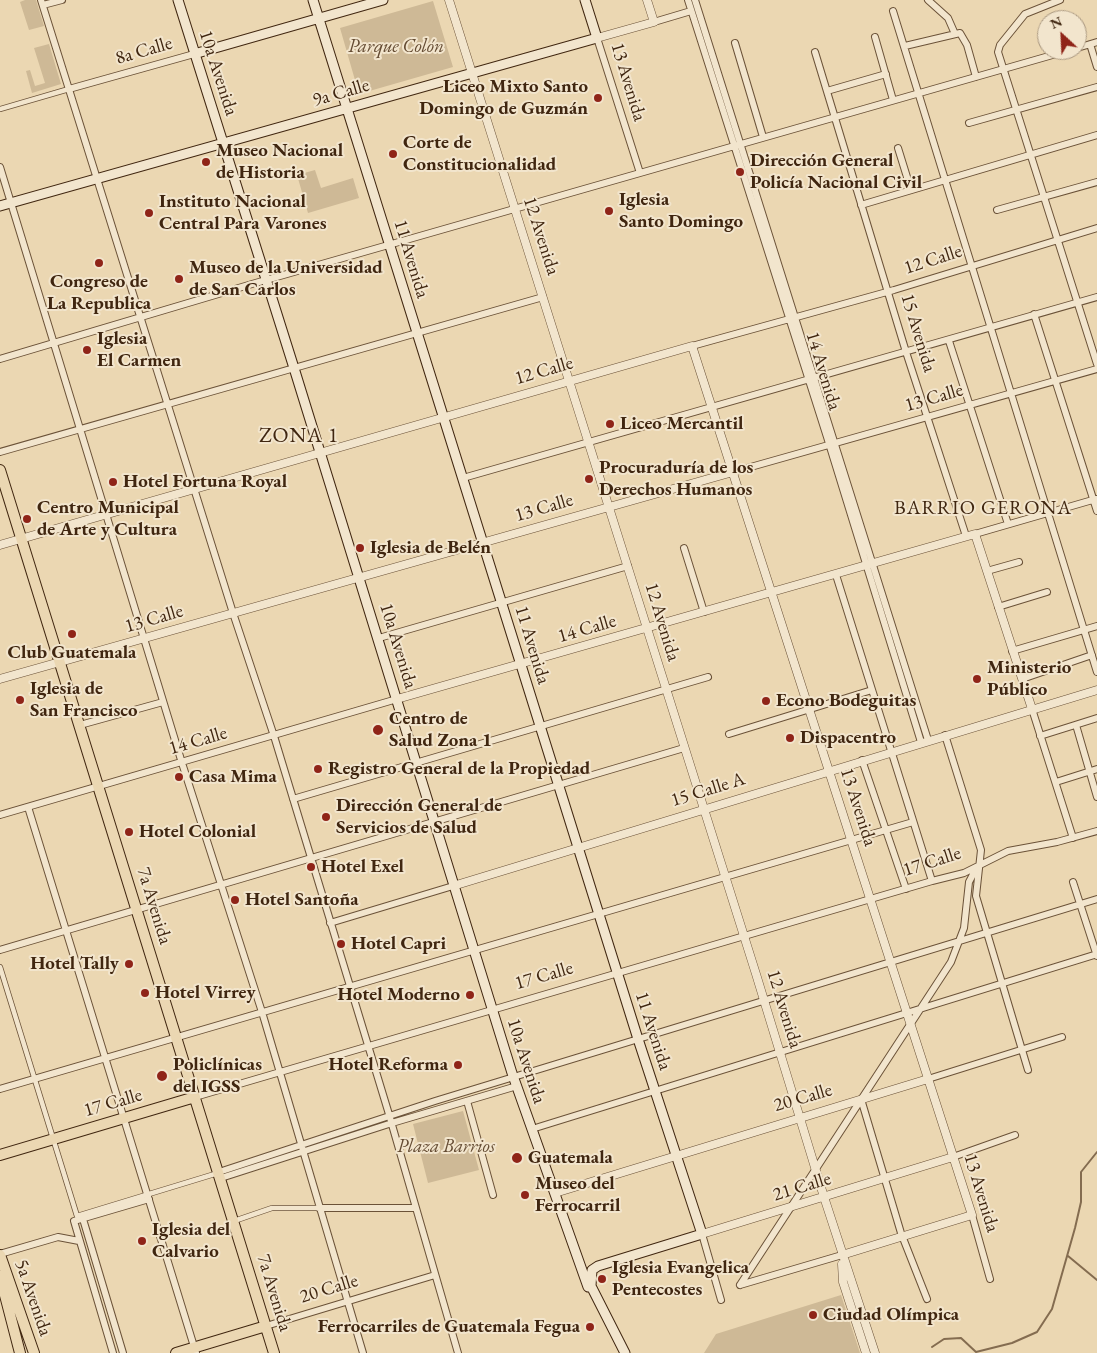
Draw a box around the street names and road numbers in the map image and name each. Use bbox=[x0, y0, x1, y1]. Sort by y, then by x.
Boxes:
street label: 10a Avenida bbox=[193, 27, 243, 119]
street label: 8a Calle bbox=[113, 32, 175, 70]
street label: 13 Avenida bbox=[605, 40, 651, 124]
street label: 9a Calle bbox=[310, 74, 372, 112]
street label: 12 Avenida bbox=[518, 194, 564, 278]
street label: 11 Avenida bbox=[388, 217, 434, 301]
street label: 12 Calle bbox=[901, 240, 965, 280]
street label: 15 Avenida bbox=[895, 291, 941, 375]
street label: 14 Avenida bbox=[800, 329, 846, 413]
street label: 12 Calle bbox=[512, 352, 576, 390]
street label: 13 Calle bbox=[902, 379, 966, 417]
street label: 13 Calle bbox=[512, 489, 576, 527]
street label: 12 Avenida bbox=[639, 580, 685, 664]
street label: 13 Calle bbox=[122, 600, 186, 638]
street label: 10a Avenida bbox=[374, 600, 422, 692]
street label: 11 Avenida bbox=[509, 603, 555, 687]
street label: 14 Calle bbox=[555, 610, 619, 648]
street label: 14 Calle bbox=[166, 722, 230, 760]
street label: 13 Avenida bbox=[835, 765, 881, 849]
street label: 15 Calle A bbox=[668, 768, 748, 812]
street label: 17 Calle bbox=[900, 842, 964, 882]
street label: 7a Avenida bbox=[131, 865, 177, 947]
street label: 17 Calle bbox=[512, 957, 576, 995]
street label: 12 Avenida bbox=[761, 967, 807, 1051]
street label: 11 Avenida bbox=[630, 989, 676, 1073]
street label: 10a Avenida bbox=[501, 1015, 551, 1107]
street label: 20 Calle bbox=[771, 1079, 835, 1117]
street label: 17 Calle bbox=[81, 1084, 145, 1122]
street label: 13 Avenida bbox=[958, 1151, 1004, 1235]
street label: 21 Calle bbox=[770, 1167, 834, 1207]
street label: 7a Avenida bbox=[251, 1252, 297, 1334]
street label: 5a Avenida bbox=[9, 1257, 57, 1339]
street label: 20 Calle bbox=[297, 1269, 361, 1309]

